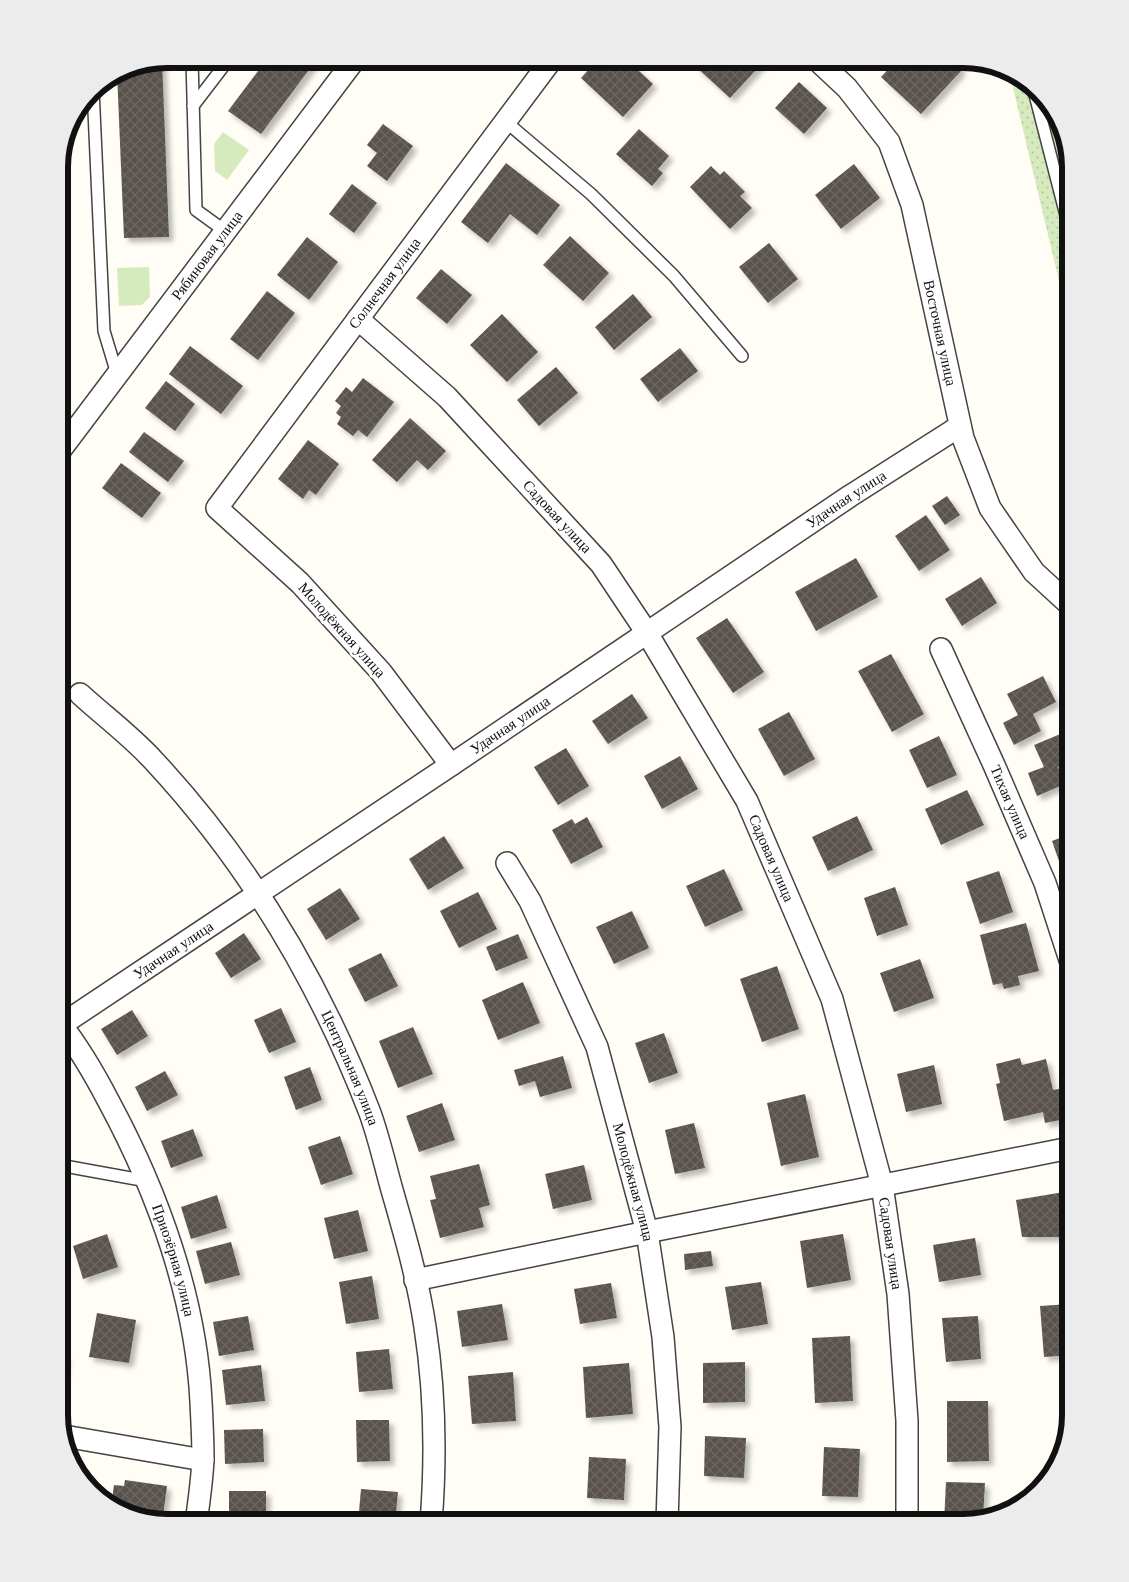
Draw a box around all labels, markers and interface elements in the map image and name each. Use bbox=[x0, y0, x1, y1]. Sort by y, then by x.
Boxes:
street label: Рябиновая улица bbox=[168, 208, 246, 303]
street label: Солнечная улица bbox=[346, 234, 424, 332]
street label: Восточная улица bbox=[921, 279, 959, 388]
street label: Удачная улица bbox=[803, 467, 889, 531]
street label: Садовая улица bbox=[520, 477, 595, 556]
street label: Молодёжная улица bbox=[295, 579, 389, 681]
street label: Удачная улица bbox=[467, 693, 553, 758]
street label: Тихая улица bbox=[987, 763, 1033, 842]
street label: Садовая улица bbox=[746, 812, 797, 904]
street label: Удачная улица bbox=[131, 918, 216, 982]
street label: Центральная улица bbox=[318, 1008, 382, 1127]
street label: Молодёжная улица bbox=[610, 1121, 656, 1243]
street label: Садовая улица bbox=[876, 1196, 905, 1291]
street label: Приозёрная улица bbox=[149, 1202, 198, 1318]

